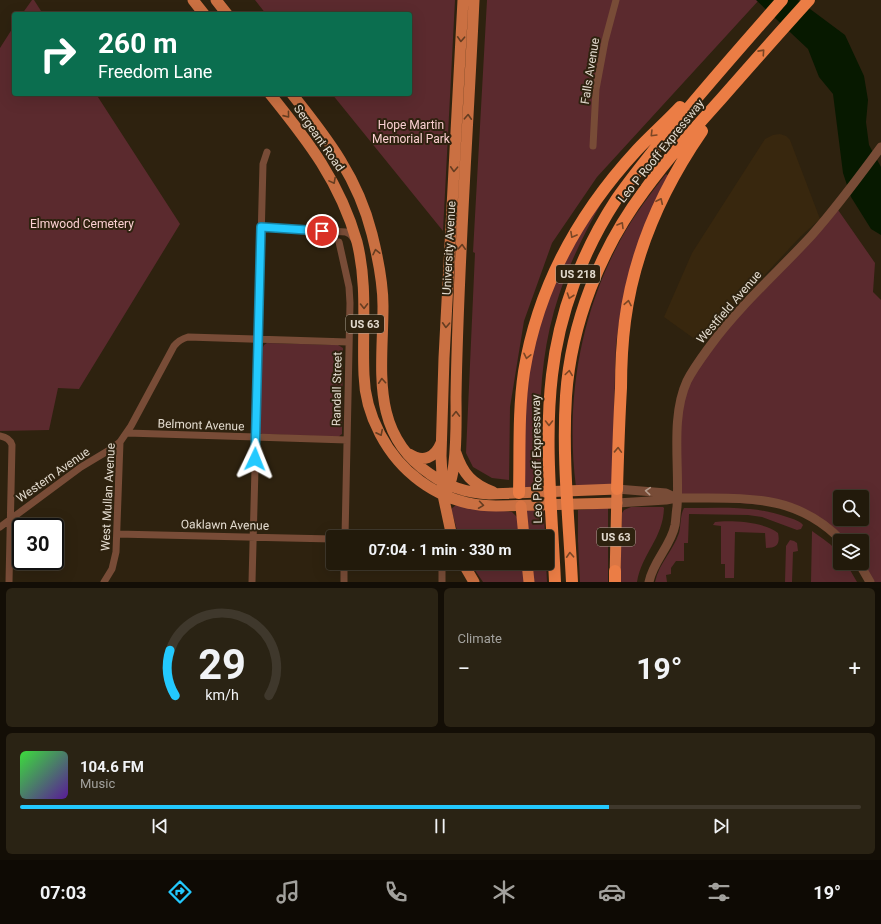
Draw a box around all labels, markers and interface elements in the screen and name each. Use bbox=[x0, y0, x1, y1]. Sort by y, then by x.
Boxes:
text: 260 m bbox=[98, 27, 177, 60]
icon: right bbox=[32, 28, 84, 80]
one-way arrow bbox=[456, 36, 465, 42]
street label: Falls Avenue bbox=[578, 37, 602, 105]
one-way arrow bbox=[758, 49, 765, 57]
text: Freedom Lane bbox=[98, 61, 212, 82]
street label: Leo P Rooff Expressway bbox=[615, 96, 707, 206]
street label: Sergeant Road bbox=[291, 102, 347, 174]
one-way arrow bbox=[282, 111, 289, 118]
one-way arrow bbox=[464, 114, 473, 120]
park label: Hope Martin Memorial Park bbox=[372, 118, 451, 146]
one-way arrow bbox=[650, 129, 658, 137]
one-way arrow bbox=[450, 166, 458, 172]
one-way arrow bbox=[328, 177, 336, 184]
one-way arrow bbox=[655, 197, 663, 205]
street label: University Avenue bbox=[440, 200, 458, 296]
pin bbox=[305, 214, 339, 248]
park label: Elmwood Cemetery bbox=[30, 217, 134, 231]
icon: arrive bbox=[311, 220, 333, 242]
one-way arrow bbox=[617, 222, 624, 229]
one-way arrow bbox=[570, 231, 577, 238]
one-way arrow bbox=[458, 244, 466, 250]
one-way arrow bbox=[373, 249, 381, 255]
road number: US 218 bbox=[556, 265, 600, 283]
street label: Westfield Avenue bbox=[694, 268, 764, 346]
one-way arrow bbox=[566, 292, 574, 299]
one-way arrow bbox=[623, 300, 631, 306]
one-way arrow bbox=[360, 303, 369, 309]
road number: US 63 bbox=[346, 315, 384, 333]
one-way arrow bbox=[441, 322, 450, 328]
street label: Randall Street bbox=[329, 352, 345, 426]
one-way arrow bbox=[524, 353, 532, 360]
one-way arrow bbox=[564, 370, 573, 376]
one-way arrow bbox=[377, 378, 386, 384]
street label: Leo P Rooff Expressway bbox=[529, 394, 545, 524]
one-way arrow bbox=[452, 411, 460, 417]
street label: Belmont Avenue bbox=[157, 416, 245, 434]
one-way arrow bbox=[545, 420, 553, 426]
one-way arrow bbox=[375, 429, 383, 436]
position arrow bbox=[234, 438, 276, 480]
street label: West Mullan Avenue bbox=[98, 443, 118, 551]
street label: Western Avenue bbox=[14, 445, 92, 505]
one-way arrow bbox=[614, 447, 623, 453]
one-way arrow bbox=[645, 487, 651, 496]
map controls bbox=[833, 490, 869, 570]
button: search bbox=[833, 490, 869, 526]
one-way arrow bbox=[478, 500, 484, 509]
street label: Oaklawn Avenue bbox=[181, 517, 269, 533]
speed limit sign: 30 bbox=[12, 518, 64, 570]
road number: US 63 bbox=[597, 528, 635, 546]
button: layers bbox=[833, 534, 869, 570]
text: 07:04 · 1 min · 330 m bbox=[369, 541, 511, 559]
one-way arrow bbox=[566, 552, 575, 558]
text: Climate bbox=[458, 631, 502, 646]
text: 29 bbox=[198, 639, 246, 688]
text: 19° bbox=[636, 651, 682, 686]
text: − bbox=[458, 656, 470, 681]
text: + bbox=[849, 656, 861, 681]
text: km/h bbox=[205, 686, 239, 702]
text: 104.6 FM bbox=[80, 758, 144, 776]
text: Music bbox=[80, 776, 115, 791]
icon: previous bbox=[149, 815, 171, 837]
icon: pause bbox=[429, 815, 451, 837]
icon: next bbox=[710, 815, 732, 837]
icon: directions bbox=[166, 878, 194, 906]
icon: music bbox=[274, 878, 302, 906]
icon: phone bbox=[382, 878, 410, 906]
icon: climate bbox=[490, 878, 518, 906]
icon: car bbox=[598, 878, 626, 906]
icon: filters bbox=[705, 878, 733, 906]
text: 07:03 bbox=[40, 882, 86, 903]
text: 19° bbox=[813, 882, 841, 903]

